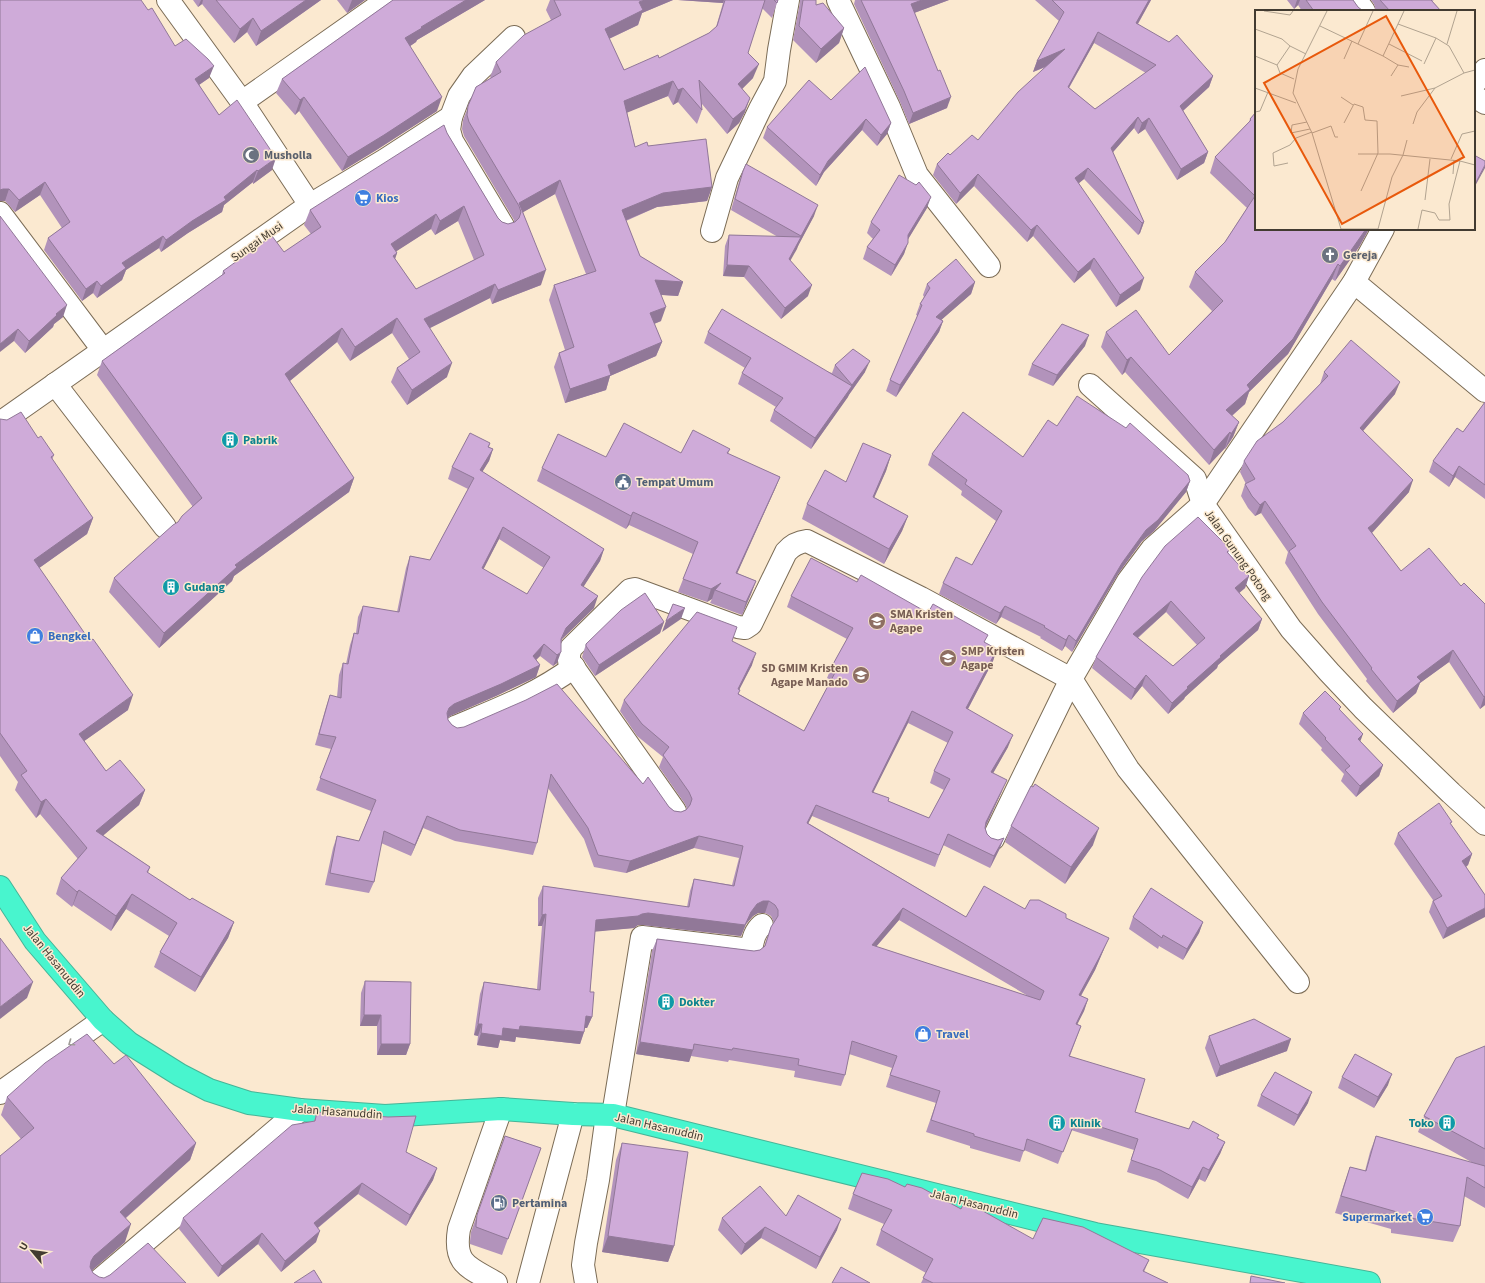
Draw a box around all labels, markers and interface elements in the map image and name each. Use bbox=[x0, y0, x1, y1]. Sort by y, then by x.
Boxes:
inset map bbox=[1255, 10, 1475, 230]
mosque icon: Musholla bbox=[241, 145, 261, 165]
place label: Musholla bbox=[264, 147, 312, 164]
supermarket icon: Kios bbox=[353, 188, 373, 208]
place label: Kios bbox=[376, 190, 399, 207]
street label: Sungai Musi bbox=[228, 218, 286, 266]
church icon: Gereja bbox=[1320, 245, 1340, 265]
place label: Gereja bbox=[1343, 247, 1377, 264]
building icon: Pabrik bbox=[220, 430, 240, 450]
place label: Pabrik bbox=[243, 432, 278, 449]
public building icon: Tempat Umum bbox=[613, 472, 633, 492]
place label: Tempat Umum bbox=[636, 474, 713, 491]
street label: Jalan Gunung Potong bbox=[1200, 506, 1276, 604]
building icon: Gudang bbox=[161, 577, 181, 597]
place label: Gudang bbox=[184, 579, 226, 596]
place label: SMA Kristen Agape bbox=[889, 606, 953, 637]
school or university icon: SMA Kristen Agape bbox=[867, 611, 887, 631]
shop icon: Bengkel bbox=[25, 626, 45, 646]
place label: Bengkel bbox=[48, 628, 91, 645]
place label: SMP Kristen Agape bbox=[960, 643, 1024, 674]
school or university icon: SMP Kristen Agape bbox=[938, 648, 958, 668]
place label: SD GMIM Kristen Agape Manado bbox=[761, 660, 848, 691]
school or university icon: SD GMIM Kristen Agape Manado bbox=[851, 665, 871, 685]
street label: Jalan Hasanuddin bbox=[19, 920, 89, 1002]
building icon: Dokter bbox=[656, 992, 676, 1012]
place label: Dokter bbox=[679, 994, 715, 1011]
shop icon: Travel bbox=[913, 1024, 933, 1044]
place label: Travel bbox=[936, 1026, 969, 1043]
one-way arrow bbox=[68, 1038, 75, 1046]
street label: Jalan Hasanuddin bbox=[291, 1100, 383, 1124]
street label: Jalan Hasanuddin bbox=[613, 1109, 705, 1145]
building icon: Klinik bbox=[1047, 1113, 1067, 1133]
building icon: Toko bbox=[1437, 1113, 1457, 1133]
place label: Klinik bbox=[1070, 1115, 1101, 1132]
place label: Toko bbox=[1409, 1115, 1434, 1132]
street label: Jalan Hasanuddin bbox=[928, 1185, 1020, 1223]
fuel station icon: Pertamina bbox=[489, 1193, 509, 1213]
place label: Pertamina bbox=[512, 1195, 567, 1212]
supermarket icon: Supermarket bbox=[1415, 1207, 1435, 1227]
place label: Supermarket bbox=[1342, 1209, 1412, 1226]
north arrow bbox=[12, 1231, 52, 1271]
text: U bbox=[15, 1240, 32, 1253]

